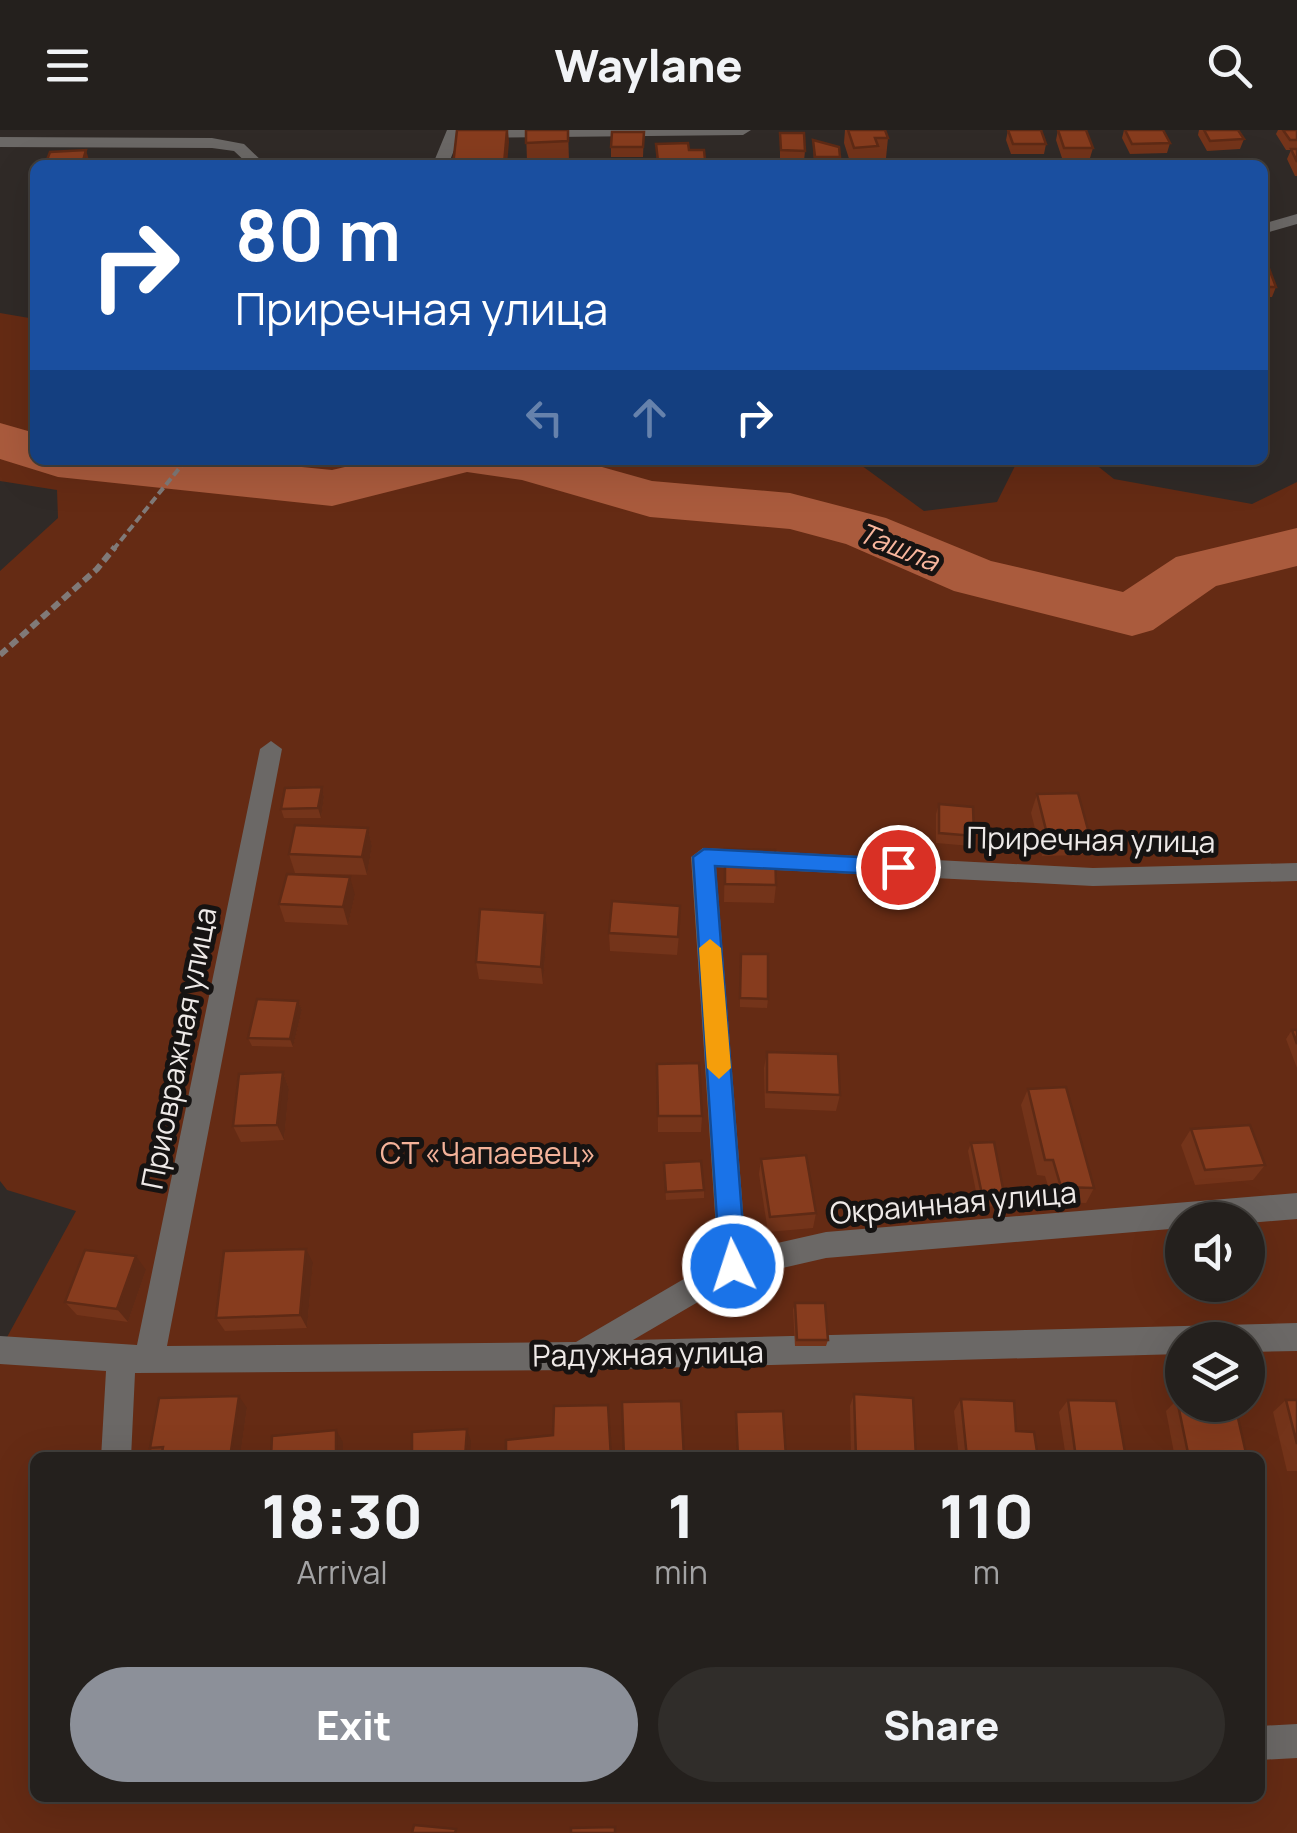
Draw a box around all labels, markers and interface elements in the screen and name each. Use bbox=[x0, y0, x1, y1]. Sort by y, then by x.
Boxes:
text: Waylane bbox=[554, 34, 743, 96]
icon: menu bbox=[40, 38, 95, 93]
icon: search bbox=[1202, 38, 1257, 93]
text: 80 m bbox=[235, 186, 401, 282]
icon: right bbox=[70, 200, 200, 330]
text: Приречная улица bbox=[235, 277, 608, 339]
icon: left bbox=[517, 390, 572, 445]
icon: ahead bbox=[622, 390, 677, 445]
icon: right bbox=[727, 390, 782, 445]
water label: Ташла bbox=[853, 513, 946, 580]
street label: Приречная улица bbox=[966, 816, 1216, 862]
pin bbox=[856, 825, 941, 910]
icon: arrive bbox=[871, 840, 926, 895]
street label: Приовражная улица bbox=[131, 903, 225, 1193]
park label: СТ «Чапаевец» bbox=[380, 1132, 596, 1173]
street label: Окраинная улица bbox=[828, 1171, 1078, 1233]
map controls bbox=[1165, 1202, 1265, 1422]
button: sound bbox=[1165, 1202, 1265, 1302]
position arrow bbox=[681, 1214, 785, 1318]
button: layers bbox=[1165, 1322, 1265, 1422]
street label: Радужная улица bbox=[532, 1330, 764, 1376]
text: 18:30 bbox=[261, 1474, 423, 1556]
text: 1 bbox=[667, 1474, 695, 1556]
text: 110 bbox=[939, 1474, 1034, 1556]
text: Arrival bbox=[296, 1550, 388, 1594]
text: min bbox=[654, 1550, 708, 1594]
text: m bbox=[973, 1550, 1000, 1594]
button: Exit bbox=[70, 1667, 638, 1782]
button: Share bbox=[658, 1667, 1225, 1782]

